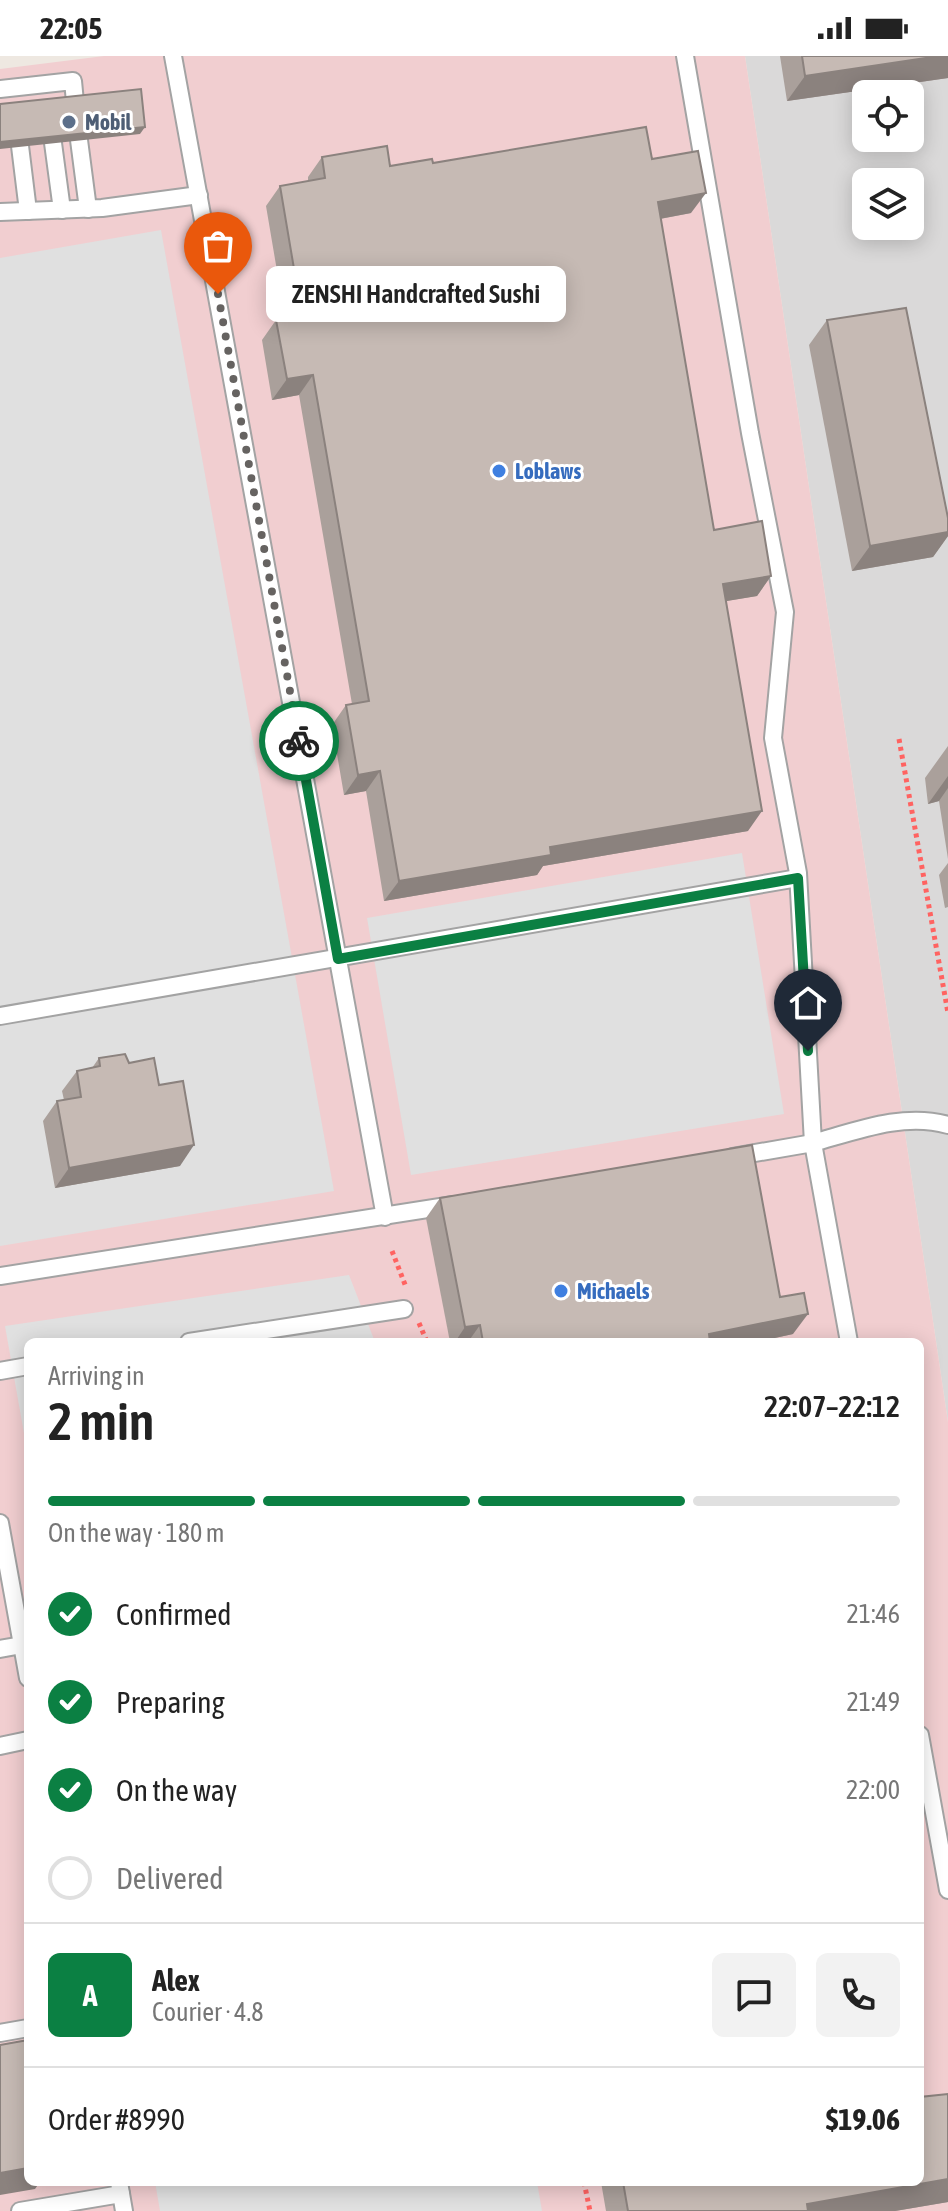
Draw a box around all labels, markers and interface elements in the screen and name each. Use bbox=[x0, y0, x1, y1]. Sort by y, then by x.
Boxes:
text: 22:05 bbox=[40, 11, 102, 45]
map controls bbox=[852, 80, 924, 240]
button: locate bbox=[852, 80, 924, 152]
place label: Mobil bbox=[85, 109, 133, 135]
marker: Mobil bbox=[60, 113, 78, 131]
button: layers bbox=[852, 168, 924, 240]
pin bbox=[184, 212, 252, 294]
icon: bag bbox=[196, 224, 240, 268]
callout: ZENSHI Handcrafted Sushi bbox=[266, 266, 566, 322]
text: ZENSHI Handcrafted Sushi bbox=[292, 279, 540, 309]
place label: Loblaws bbox=[515, 458, 581, 484]
marker: Loblaws bbox=[490, 462, 508, 480]
courier bbox=[259, 701, 339, 781]
icon: bike bbox=[277, 719, 321, 763]
pin bbox=[774, 969, 842, 1051]
icon: home bbox=[786, 981, 830, 1025]
place label: Michaels bbox=[577, 1278, 650, 1304]
marker: Michaels bbox=[552, 1282, 570, 1300]
text: Arriving in bbox=[48, 1361, 145, 1391]
text: 22:07–22:12 bbox=[764, 1389, 900, 1423]
text: 2 min bbox=[48, 1391, 154, 1451]
text: On the way · 180 m bbox=[48, 1518, 225, 1548]
icon: check bbox=[48, 1592, 92, 1636]
text: Confirmed bbox=[116, 1597, 231, 1631]
text: 21:46 bbox=[846, 1599, 900, 1629]
icon: check bbox=[48, 1680, 92, 1724]
text: Preparing bbox=[116, 1685, 225, 1719]
text: 21:49 bbox=[846, 1687, 900, 1717]
icon: check bbox=[48, 1768, 92, 1812]
text: On the way bbox=[116, 1773, 237, 1807]
text: 22:00 bbox=[846, 1775, 900, 1805]
text: Delivered bbox=[116, 1861, 224, 1895]
button: chat bbox=[712, 1953, 796, 2037]
button: phone bbox=[816, 1953, 900, 2037]
text: Alex bbox=[152, 1963, 200, 1997]
text: A bbox=[83, 1978, 97, 2012]
text: Courier · 4.8 bbox=[152, 1997, 263, 2027]
text: Order #8990 bbox=[48, 2102, 185, 2136]
text: $19.06 bbox=[826, 2102, 900, 2136]

